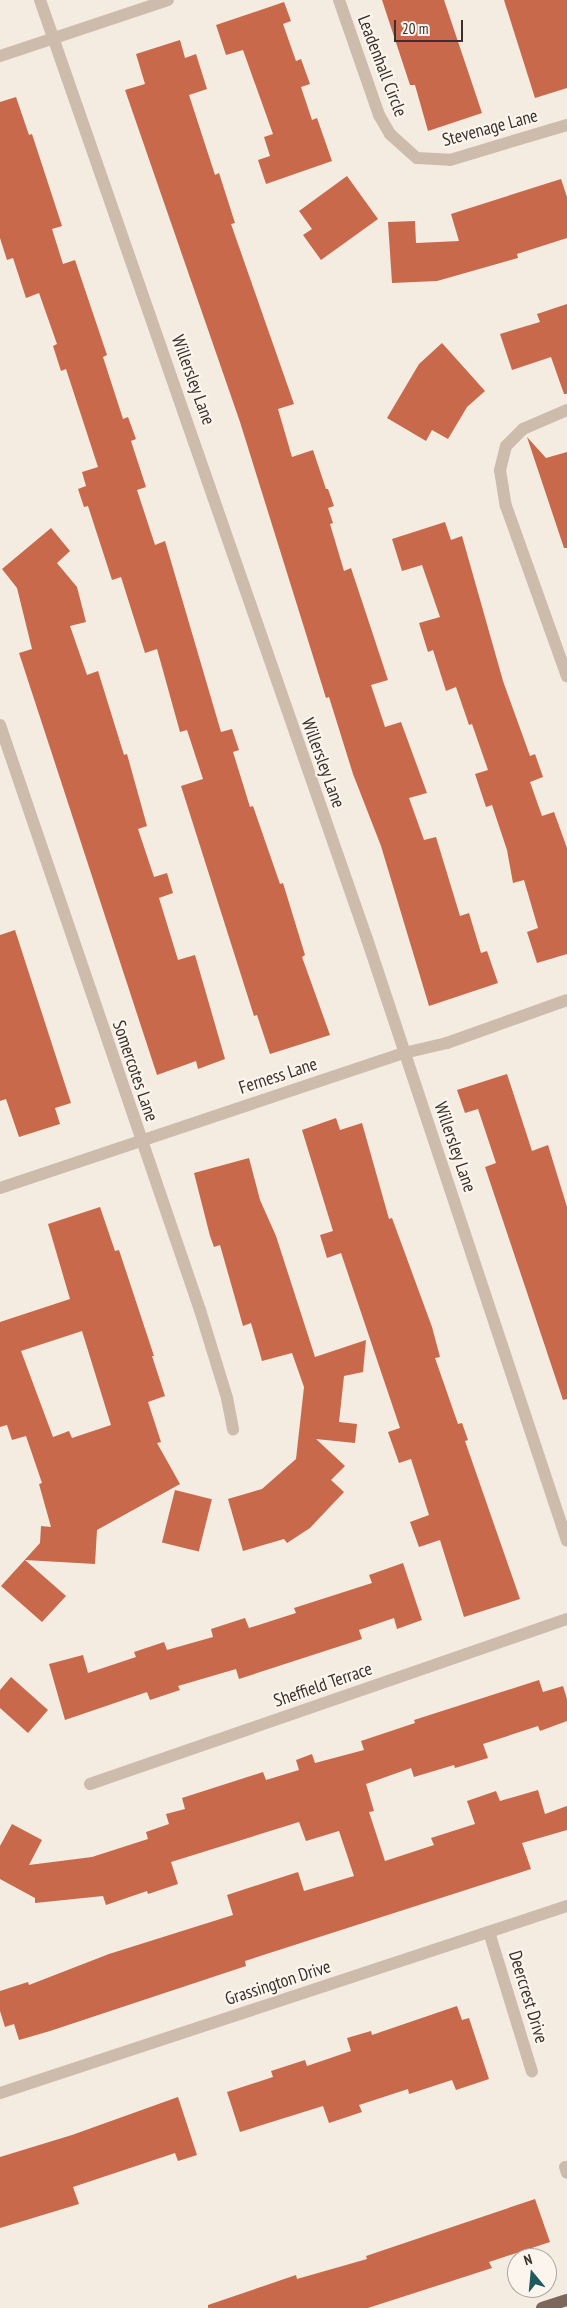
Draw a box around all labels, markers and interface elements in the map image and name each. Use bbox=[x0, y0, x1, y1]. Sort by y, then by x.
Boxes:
scale bar bbox=[397, 10, 466, 42]
street label: Leadenhall Circle bbox=[353, 12, 411, 120]
text: 20 m bbox=[402, 19, 428, 38]
street label: Stevenage Lane bbox=[440, 105, 540, 151]
street label: Willersley Lane bbox=[167, 332, 219, 428]
street label: Willersley Lane bbox=[297, 715, 349, 811]
street label: Somercotes Lane bbox=[108, 1018, 162, 1124]
street label: Ferness Lane bbox=[236, 1053, 320, 1099]
street label: Willersley Lane bbox=[429, 1099, 481, 1195]
street label: Sheffield Terrace bbox=[271, 1658, 375, 1712]
street label: Deercrest Drive bbox=[504, 1948, 552, 2046]
street label: Grassington Drive bbox=[222, 1956, 334, 2010]
north arrow bbox=[507, 2248, 557, 2298]
text: N bbox=[522, 2250, 534, 2269]

